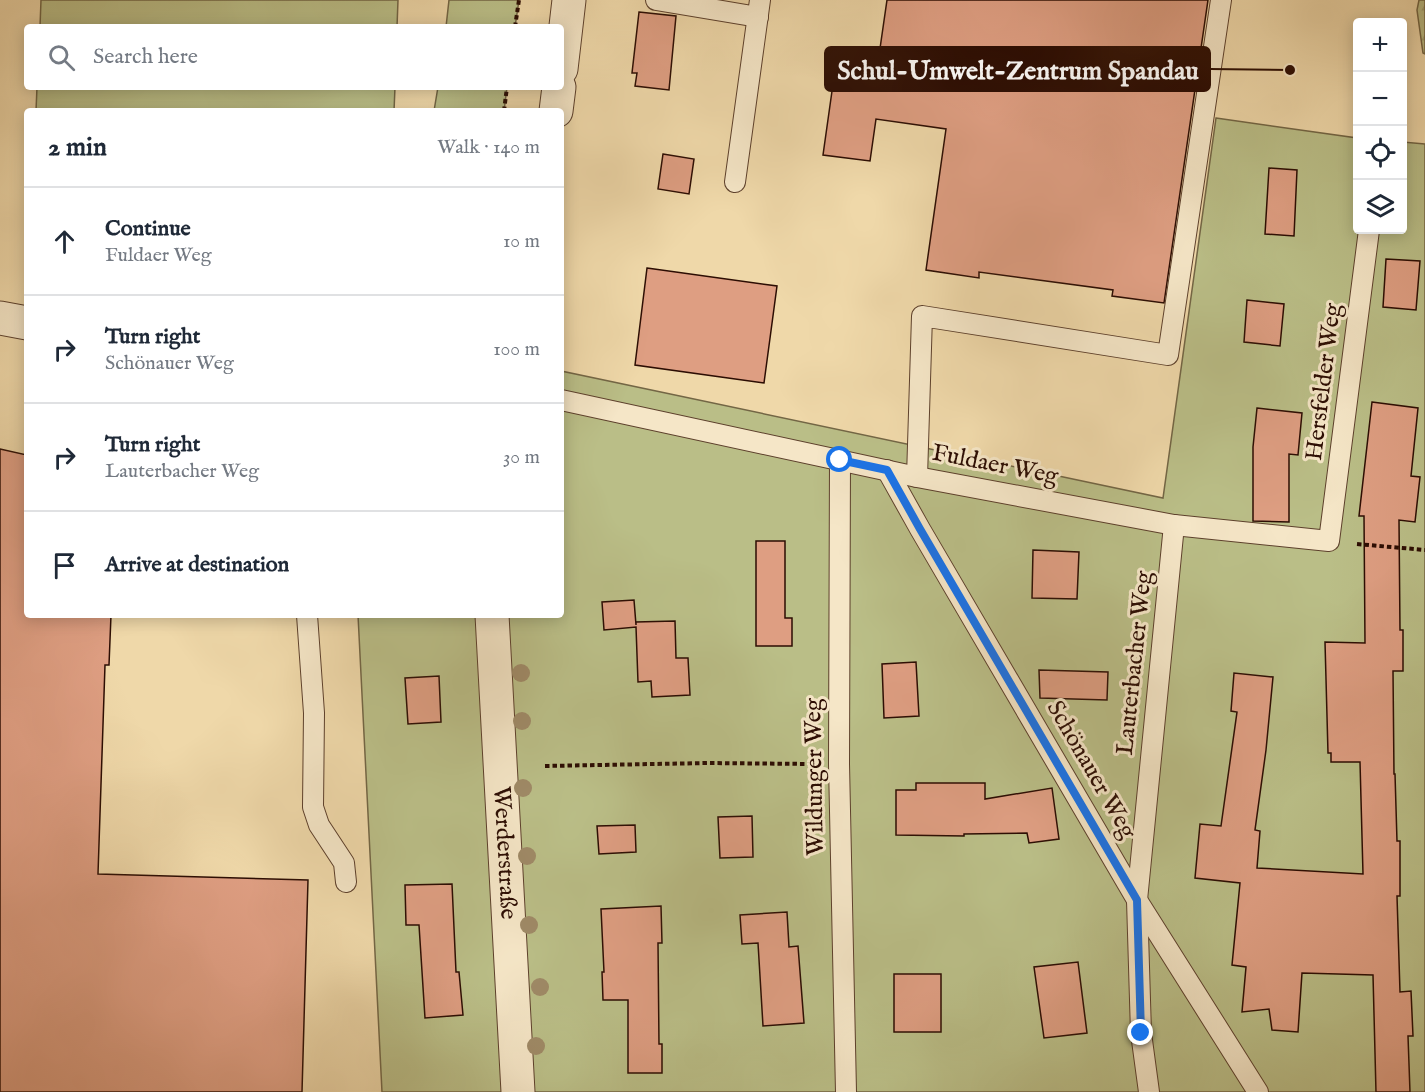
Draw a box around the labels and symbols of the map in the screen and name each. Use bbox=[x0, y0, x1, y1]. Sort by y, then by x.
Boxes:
callout: Schul-Umwelt-Zentrum Spandau bbox=[825, 47, 1210, 91]
text: Schul-Umwelt-Zentrum Spandau bbox=[837, 55, 1199, 88]
street label: Hersfelder Weg bbox=[1299, 301, 1349, 462]
street label: Fuldaer Weg bbox=[929, 438, 1062, 493]
route start bbox=[826, 446, 852, 472]
street label: Lauterbacher Weg bbox=[1110, 568, 1160, 757]
street label: Schönauer Weg bbox=[1039, 695, 1144, 846]
street label: Wildunger Weg bbox=[798, 697, 832, 856]
street label: Werderstraße bbox=[486, 785, 524, 920]
route end bbox=[1127, 1019, 1153, 1045]

